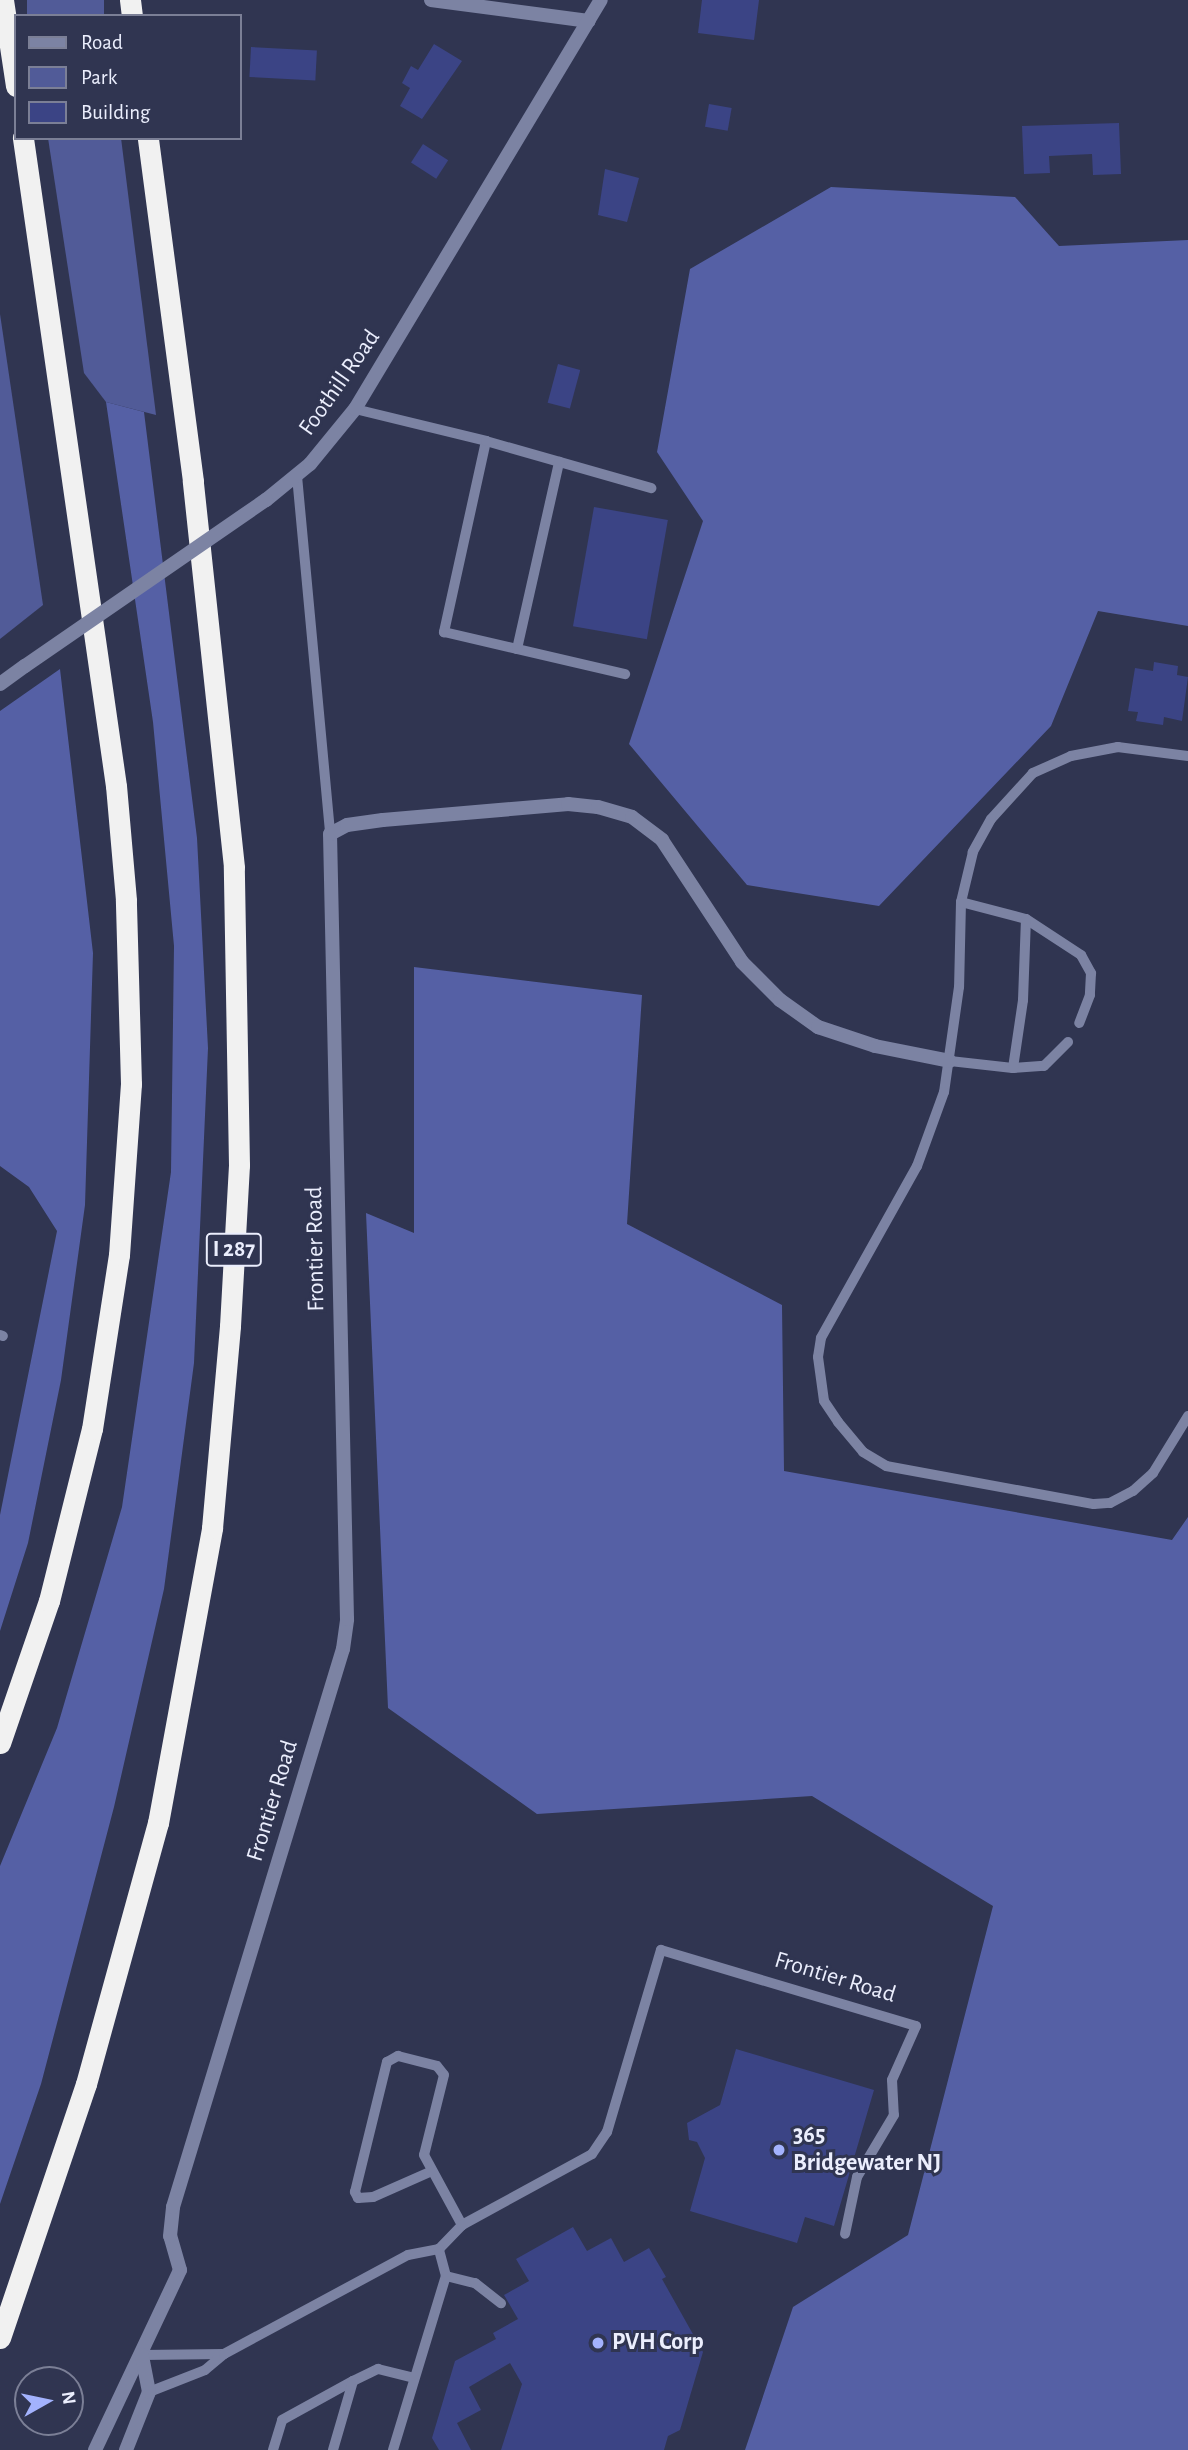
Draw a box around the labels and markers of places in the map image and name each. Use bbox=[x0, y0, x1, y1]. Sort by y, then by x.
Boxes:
place label: 365 Bridgewater NJ bbox=[793, 2122, 941, 2178]
marker: 365 Bridgewater NJ bbox=[771, 2142, 787, 2158]
place label: PVH Corp bbox=[612, 2329, 704, 2357]
marker: PVH Corp bbox=[590, 2335, 606, 2351]

